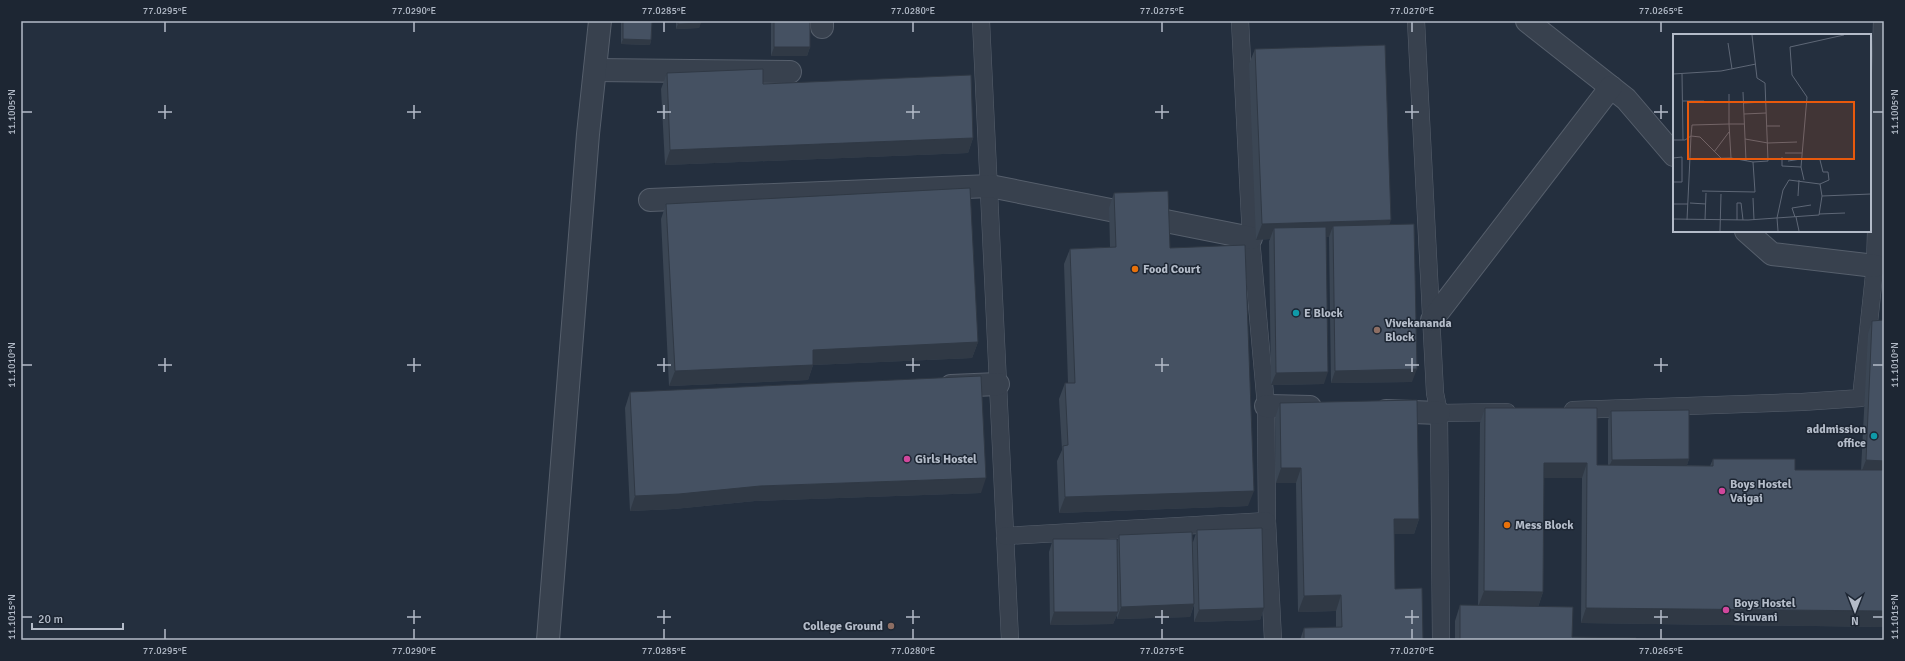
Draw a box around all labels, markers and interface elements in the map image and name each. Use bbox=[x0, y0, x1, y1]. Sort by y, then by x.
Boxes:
text: 77.0295°E bbox=[143, 5, 188, 17]
text: 77.0290°E bbox=[392, 5, 437, 17]
text: 77.0285°E bbox=[642, 5, 687, 17]
text: 77.0280°E bbox=[891, 5, 936, 17]
text: 77.0275°E bbox=[1140, 5, 1185, 17]
text: 77.0270°E bbox=[1390, 5, 1435, 17]
text: 77.0265°E bbox=[1639, 5, 1684, 17]
inset map bbox=[1673, 34, 1871, 232]
text: 11.1005°N bbox=[6, 89, 18, 135]
text: 11.1005°N bbox=[1889, 89, 1901, 135]
place label: Food Court bbox=[1143, 262, 1201, 277]
marker: Food Court bbox=[1130, 264, 1140, 274]
place label: E Block bbox=[1304, 306, 1343, 321]
marker: E Block bbox=[1291, 308, 1301, 318]
place label: Vivekananda Block bbox=[1385, 316, 1452, 345]
marker: Vivekananda Block bbox=[1372, 325, 1382, 335]
text: 11.1010°N bbox=[6, 342, 18, 388]
text: 11.1010°N bbox=[1889, 342, 1901, 388]
place label: addmission office bbox=[1807, 422, 1866, 451]
marker: addmission office bbox=[1869, 431, 1879, 441]
place label: Girls Hostel bbox=[915, 452, 977, 467]
marker: Girls Hostel bbox=[902, 454, 912, 464]
place label: Boys Hostel Vaigai bbox=[1730, 477, 1792, 506]
marker: Boys Hostel Vaigai bbox=[1717, 486, 1727, 496]
place label: Mess Block bbox=[1515, 518, 1574, 533]
marker: Mess Block bbox=[1502, 520, 1512, 530]
north arrow bbox=[1835, 591, 1875, 631]
text: 11.1015°N bbox=[6, 594, 18, 640]
text: 11.1015°N bbox=[1889, 594, 1901, 640]
place label: Boys Hostel Siruvani bbox=[1734, 596, 1796, 625]
scale bar bbox=[32, 605, 123, 631]
marker: Boys Hostel Siruvani bbox=[1721, 605, 1731, 615]
text: 20 m bbox=[38, 612, 63, 627]
text: N bbox=[1851, 614, 1859, 627]
place label: College Ground bbox=[803, 619, 884, 634]
marker: College Ground bbox=[886, 621, 896, 631]
text: 77.0295°E bbox=[143, 645, 188, 657]
text: 77.0290°E bbox=[392, 645, 437, 657]
text: 77.0285°E bbox=[642, 645, 687, 657]
text: 77.0280°E bbox=[891, 645, 936, 657]
text: 77.0275°E bbox=[1140, 645, 1185, 657]
text: 77.0270°E bbox=[1390, 645, 1435, 657]
text: 77.0265°E bbox=[1639, 645, 1684, 657]

